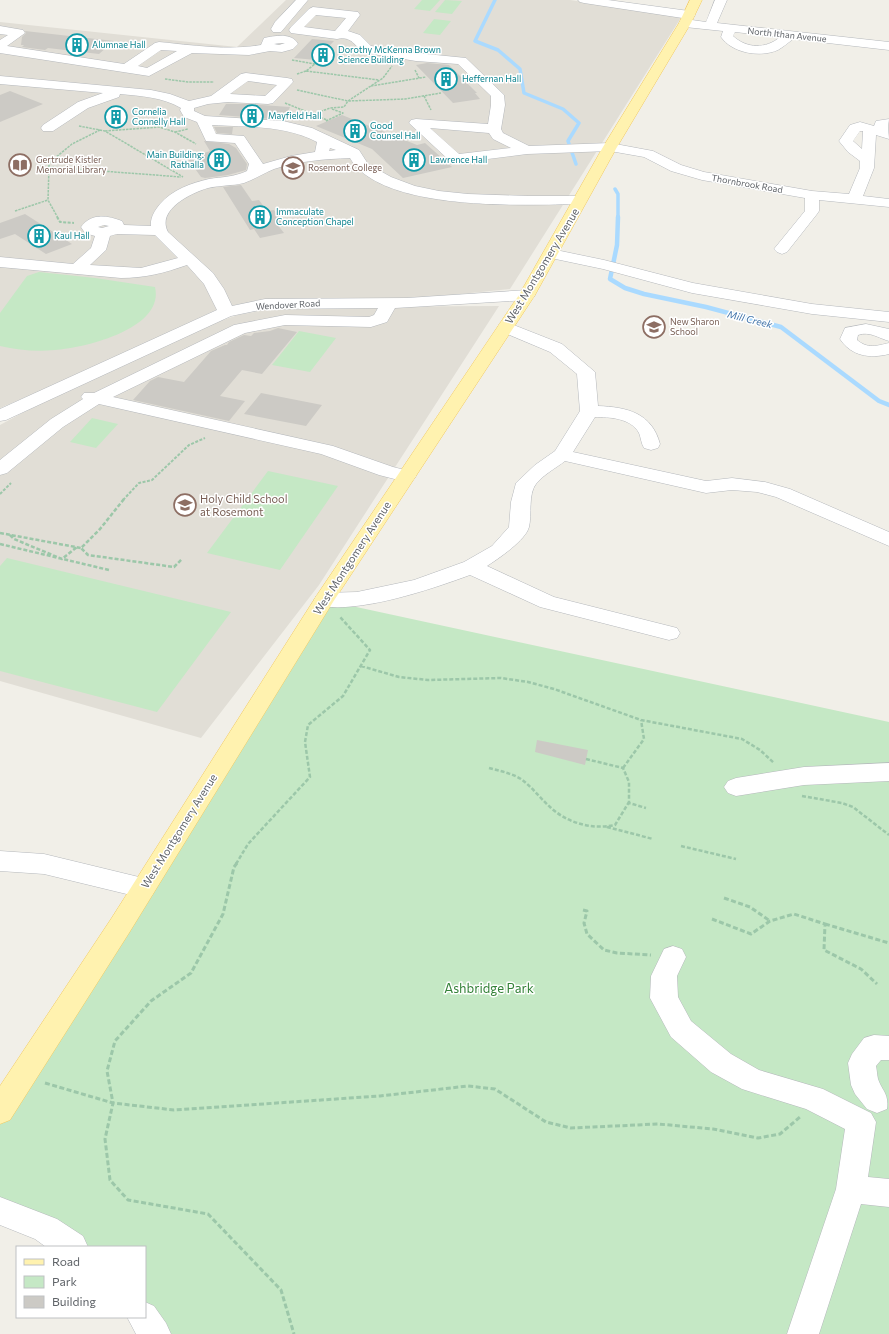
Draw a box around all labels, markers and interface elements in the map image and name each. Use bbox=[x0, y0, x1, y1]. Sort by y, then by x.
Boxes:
street label: North Ithan Avenue bbox=[747, 25, 827, 44]
building icon: Alumnae Hall bbox=[64, 32, 90, 58]
place label: Alumnae Hall bbox=[92, 39, 146, 50]
building icon: Dorothy McKenna Brown Science Building bbox=[310, 42, 336, 68]
place label: Dorothy McKenna Brown Science Building bbox=[338, 44, 441, 65]
building icon: Heffernan Hall bbox=[433, 66, 459, 92]
place label: Heffernan Hall bbox=[462, 73, 521, 84]
building icon: Mayfield Hall bbox=[239, 103, 265, 129]
building icon: Cornelia Connelly Hall bbox=[103, 104, 129, 130]
place label: Cornelia Connelly Hall bbox=[132, 106, 186, 127]
place label: Mayfield Hall bbox=[268, 110, 322, 121]
building icon: Good Counsel Hall bbox=[342, 118, 368, 144]
place label: Good Counsel Hall bbox=[370, 120, 421, 141]
building icon: Main Building: Rathalla bbox=[206, 147, 232, 173]
building icon: Lawrence Hall bbox=[401, 147, 427, 173]
place label: Main Building: Rathalla bbox=[146, 149, 204, 170]
library icon: Gertrude Kistler Memorial Library bbox=[7, 152, 33, 178]
place label: Gertrude Kistler Memorial Library bbox=[36, 154, 107, 175]
place label: Lawrence Hall bbox=[430, 154, 487, 165]
school or university icon: Rosemont College bbox=[280, 155, 306, 181]
place label: Rosemont College bbox=[308, 162, 382, 173]
street label: Thornbrook Road bbox=[711, 172, 784, 195]
building icon: Immaculate Conception Chapel bbox=[247, 204, 273, 230]
street label: West Montgomery Avenue bbox=[502, 205, 581, 326]
place label: Immaculate Conception Chapel bbox=[276, 206, 354, 227]
building icon: Kaul Hall bbox=[26, 223, 52, 249]
place label: Kaul Hall bbox=[54, 230, 90, 241]
street label: Wendover Road bbox=[256, 297, 320, 312]
water label: Mill Creek bbox=[726, 308, 774, 330]
school or university icon: New Sharon School bbox=[641, 314, 667, 340]
place label: New Sharon School bbox=[670, 316, 719, 337]
school or university icon: Holy Child School at Rosemont bbox=[172, 492, 198, 518]
place label: Holy Child School at Rosemont bbox=[200, 492, 287, 518]
street label: West Montgomery Avenue bbox=[310, 498, 393, 617]
street label: West Montgomery Avenue bbox=[138, 771, 219, 890]
park label: Ashbridge Park bbox=[444, 980, 534, 996]
legend bbox=[16, 1246, 146, 1318]
text: Road bbox=[52, 1254, 80, 1268]
text: Park bbox=[52, 1274, 78, 1288]
text: Building bbox=[52, 1294, 96, 1308]

